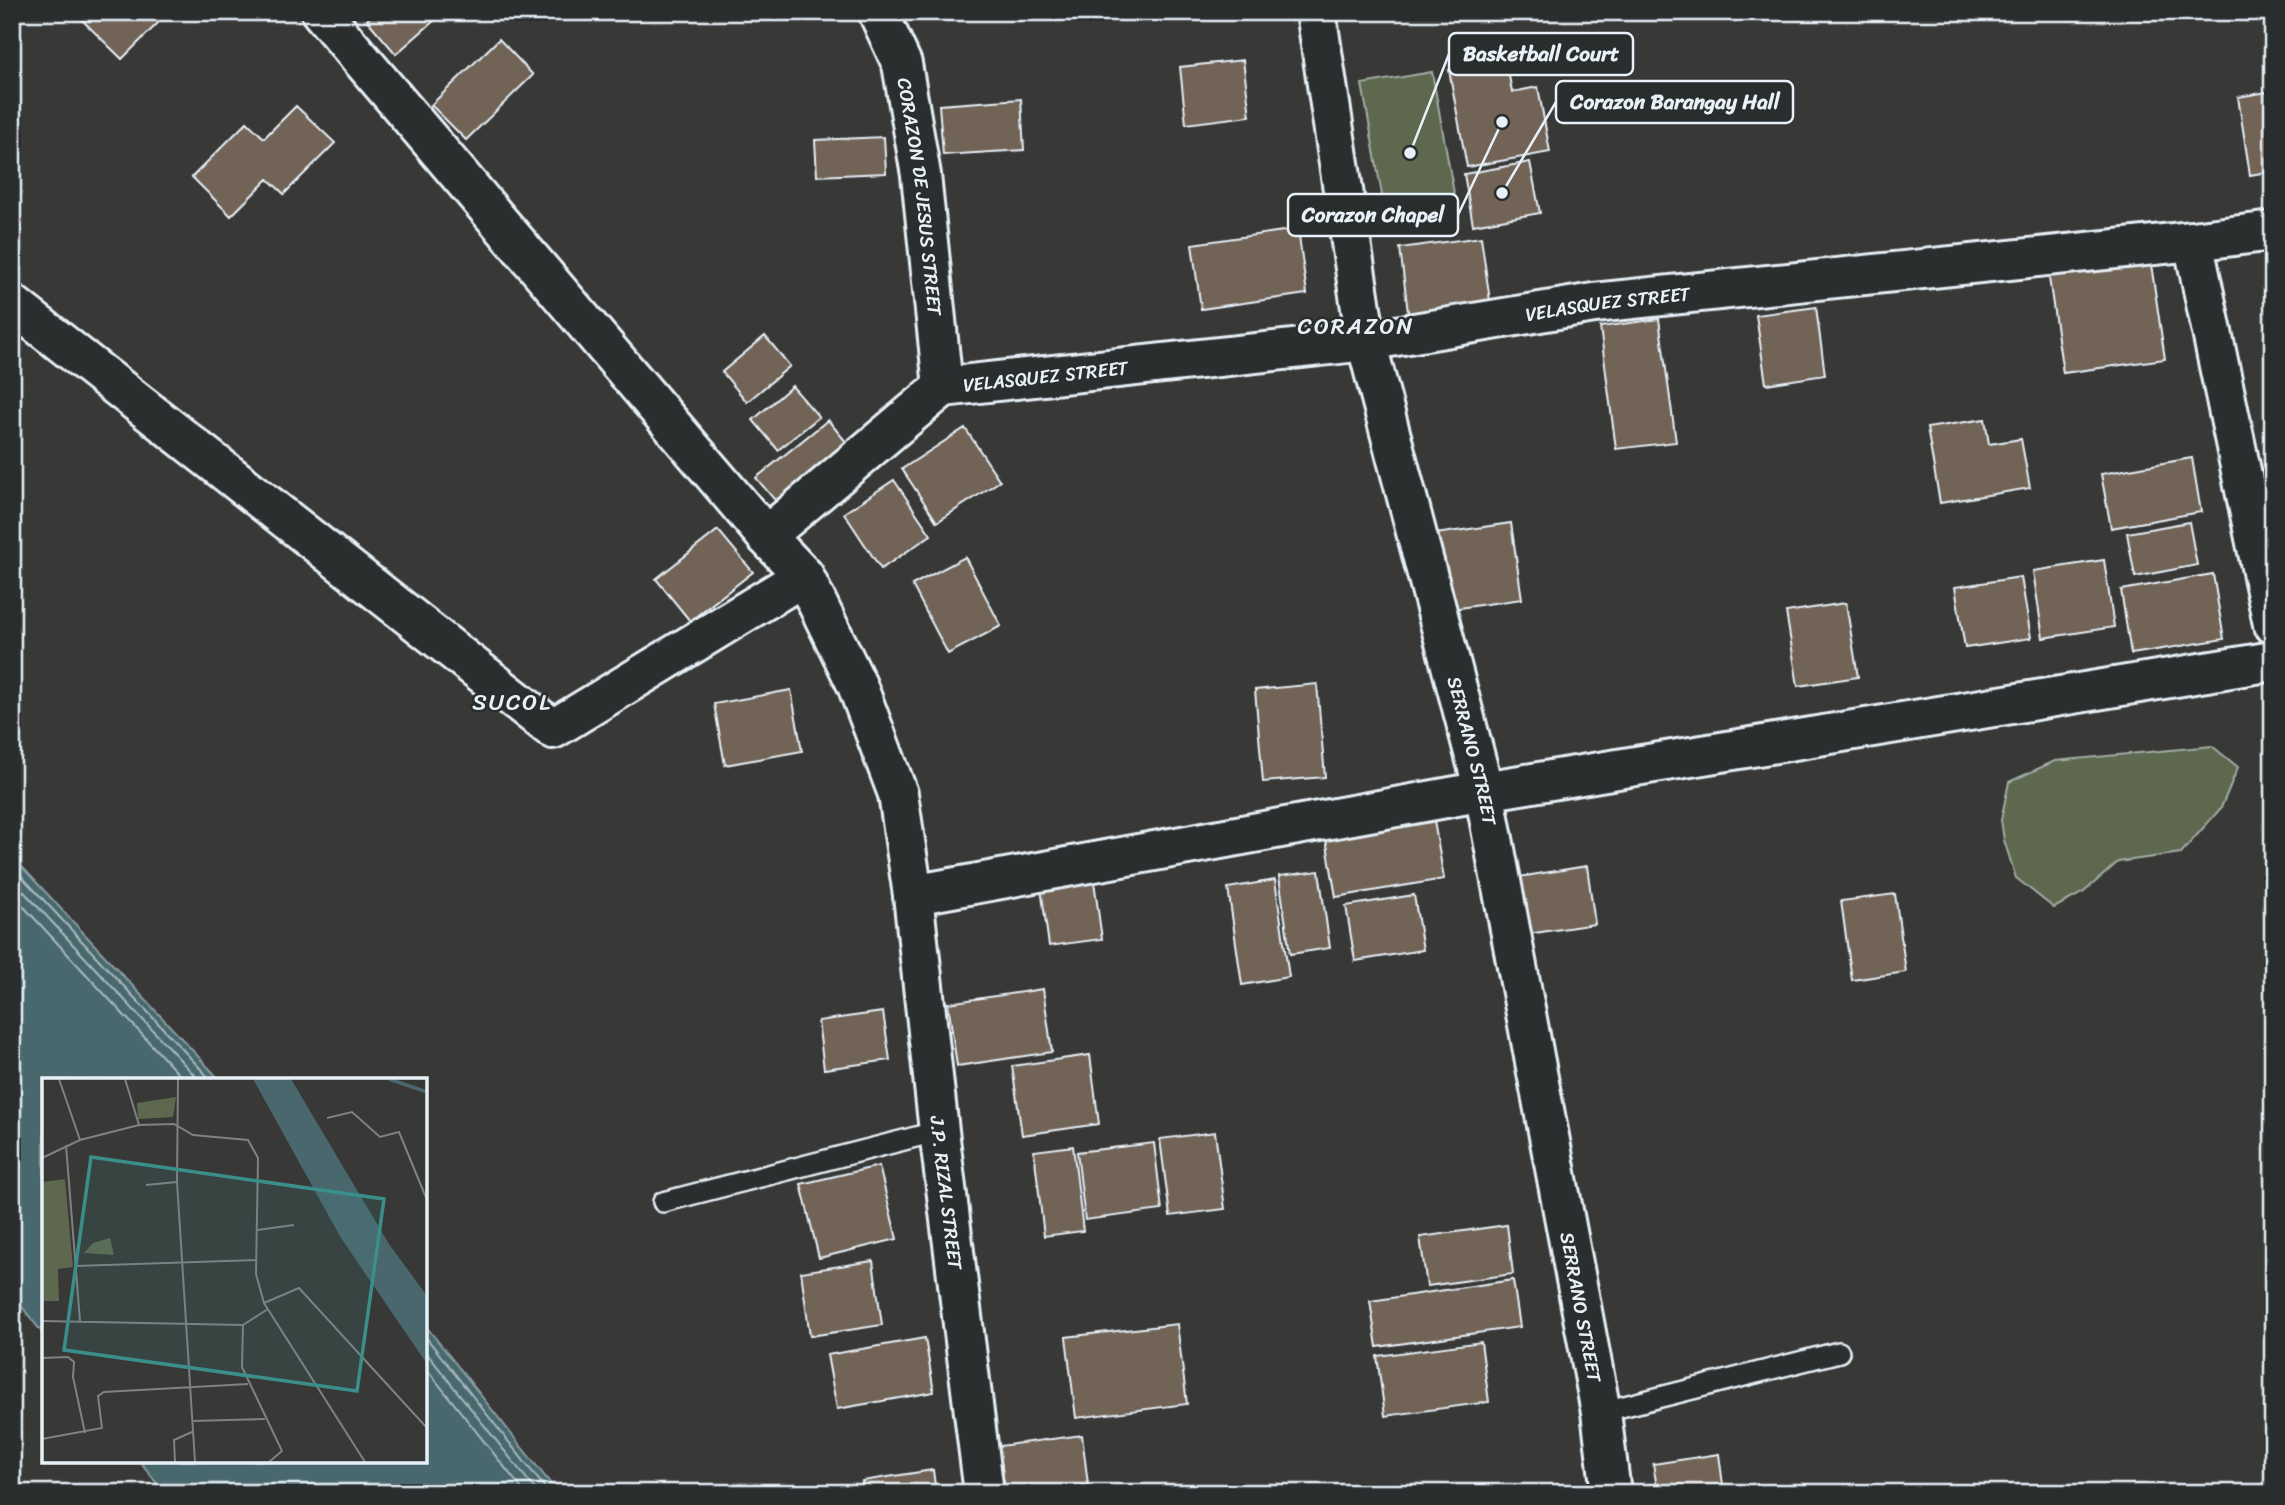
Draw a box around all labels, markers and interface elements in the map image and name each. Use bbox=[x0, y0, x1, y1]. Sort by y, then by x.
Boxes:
callout: Basketball Court bbox=[1449, 33, 1633, 75]
text: Basketball Court bbox=[1463, 35, 1620, 73]
street label: CORAZON DE JESUS STREET bbox=[888, 75, 952, 318]
callout: Corazon Barangay Hall bbox=[1556, 81, 1793, 123]
text: Corazon Barangay Hall bbox=[1569, 83, 1781, 121]
callout: Corazon Chapel bbox=[1288, 194, 1458, 236]
text: Corazon Chapel bbox=[1301, 196, 1445, 234]
street label: VELASQUEZ STREET bbox=[1523, 277, 1693, 331]
district label: CORAZON bbox=[1298, 306, 1414, 347]
street label: VELASQUEZ STREET bbox=[961, 351, 1131, 402]
street label: SERRANO STREET bbox=[1438, 673, 1506, 829]
district label: SUCOL bbox=[472, 682, 552, 723]
inset map bbox=[42, 1078, 427, 1463]
street label: J.P. RIZAL STREET bbox=[920, 1113, 972, 1273]
street label: SERRANO STREET bbox=[1550, 1229, 1611, 1386]

